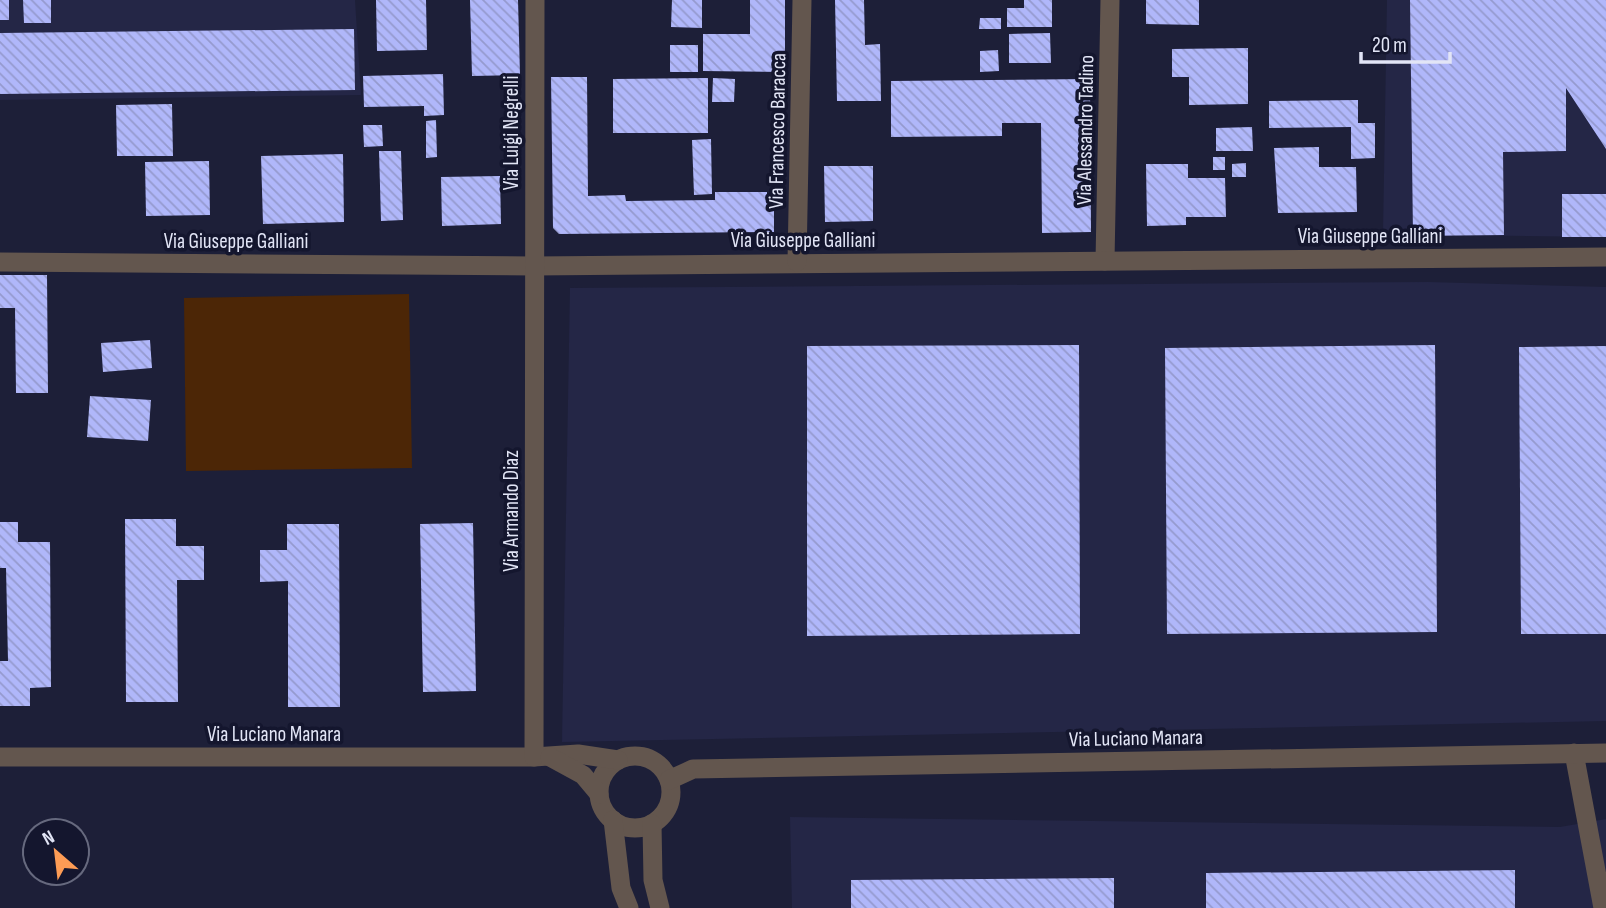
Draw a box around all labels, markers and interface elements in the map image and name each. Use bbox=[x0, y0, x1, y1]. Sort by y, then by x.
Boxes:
scale bar bbox=[1361, 21, 1450, 65]
text: 20 m bbox=[1372, 33, 1407, 58]
street label: Via Francesco Baracca bbox=[764, 53, 791, 209]
street label: Via Alessandro Tadino bbox=[1072, 55, 1099, 205]
street label: Via Luigi Negrelli bbox=[499, 76, 524, 190]
street label: Via Giuseppe Galliani bbox=[1298, 224, 1442, 249]
street label: Via Giuseppe Galliani bbox=[731, 228, 875, 253]
street label: Via Giuseppe Galliani bbox=[164, 229, 308, 254]
street label: Via Armando Diaz bbox=[499, 450, 524, 572]
street label: Via Luciano Manara bbox=[207, 722, 341, 747]
street label: Via Luciano Manara bbox=[1069, 725, 1203, 752]
north arrow bbox=[21, 817, 91, 887]
text: N bbox=[39, 826, 59, 851]

